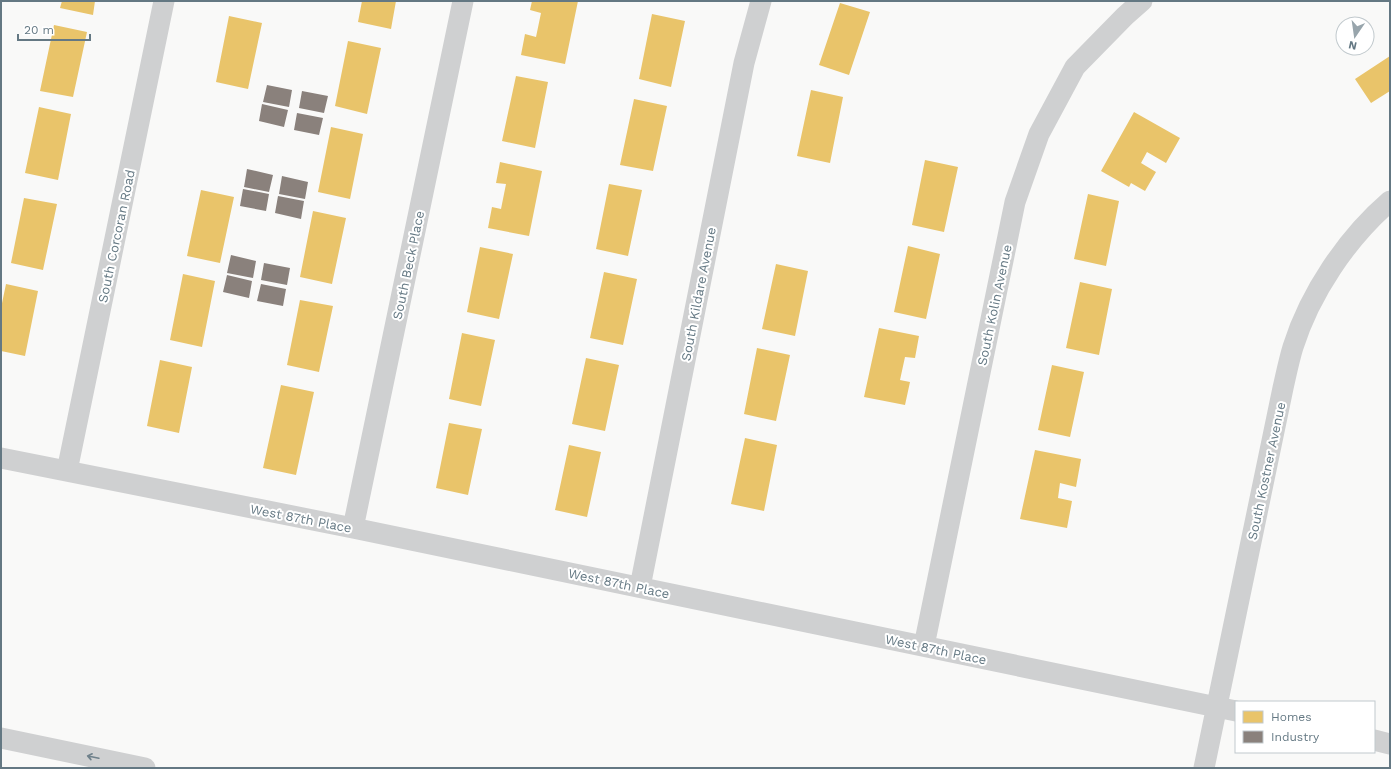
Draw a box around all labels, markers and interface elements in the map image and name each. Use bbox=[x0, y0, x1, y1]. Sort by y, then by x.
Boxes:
scale bar bbox=[18, 16, 90, 42]
north arrow bbox=[1335, 16, 1375, 56]
text: 20 m bbox=[24, 23, 54, 37]
text: N bbox=[1347, 38, 1358, 53]
street label: South Corcoran Road bbox=[95, 168, 138, 304]
street label: South Beck Place bbox=[390, 209, 427, 321]
street label: South Kildare Avenue bbox=[678, 226, 719, 362]
street label: South Kolin Avenue bbox=[974, 243, 1015, 367]
street label: South Kostner Avenue bbox=[1245, 401, 1288, 541]
street label: West 87th Place bbox=[249, 501, 353, 536]
street label: West 87th Place bbox=[567, 565, 671, 602]
street label: West 87th Place bbox=[884, 631, 988, 668]
legend bbox=[1235, 701, 1375, 753]
text: Homes bbox=[1271, 710, 1312, 724]
text: Industry bbox=[1271, 730, 1320, 744]
one-way arrow bbox=[86, 753, 99, 761]

